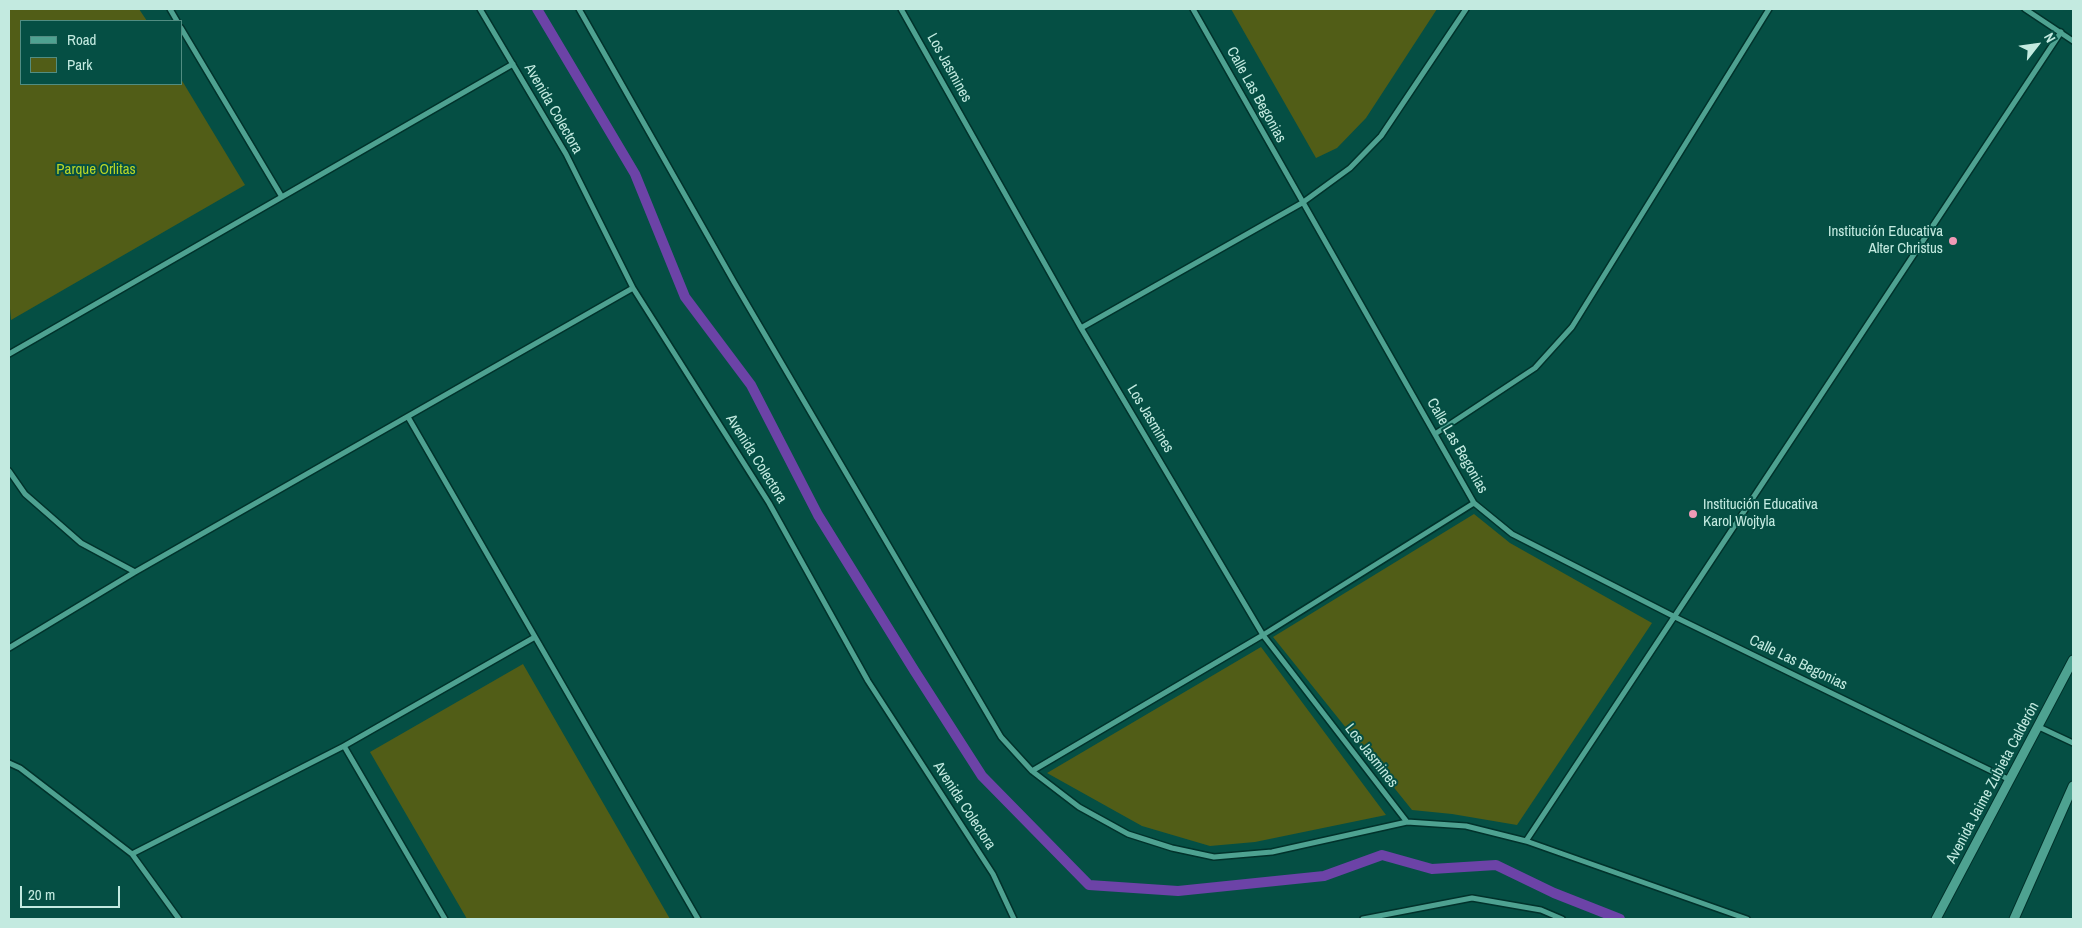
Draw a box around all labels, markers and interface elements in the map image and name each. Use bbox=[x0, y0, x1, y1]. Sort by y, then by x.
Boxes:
legend bbox=[20, 20, 182, 85]
north arrow bbox=[2012, 20, 2062, 70]
text: Road bbox=[67, 29, 96, 50]
text: N bbox=[2040, 29, 2060, 46]
street label: Los Jasmines bbox=[923, 30, 975, 106]
street label: Calle Las Begonias bbox=[1222, 44, 1290, 146]
text: Park bbox=[67, 54, 92, 75]
street label: Avenida Colectora bbox=[520, 61, 586, 157]
park label: Parque Orlitas bbox=[56, 161, 136, 179]
place label: Institución Educativa Alter Christus bbox=[1828, 223, 1943, 258]
marker: Institución Educativa Alter Christus bbox=[1947, 235, 1959, 247]
street label: Los Jasmines bbox=[1123, 382, 1177, 456]
street label: Calle Las Begonias bbox=[1423, 395, 1491, 497]
street label: Avenida Colectora bbox=[722, 411, 790, 507]
place label: Institución Educativa Karol Wojtyla bbox=[1703, 496, 1818, 531]
marker: Institución Educativa Karol Wojtyla bbox=[1687, 508, 1699, 520]
street label: Calle Las Begonias bbox=[1746, 632, 1850, 694]
street label: Avenida Jaime Zubieta Calderón bbox=[1943, 699, 2043, 867]
street label: Los Jasmines bbox=[1341, 721, 1401, 791]
street label: Avenida Colectora bbox=[929, 759, 999, 853]
scale bar bbox=[22, 876, 122, 908]
text: 20 m bbox=[28, 884, 55, 905]

